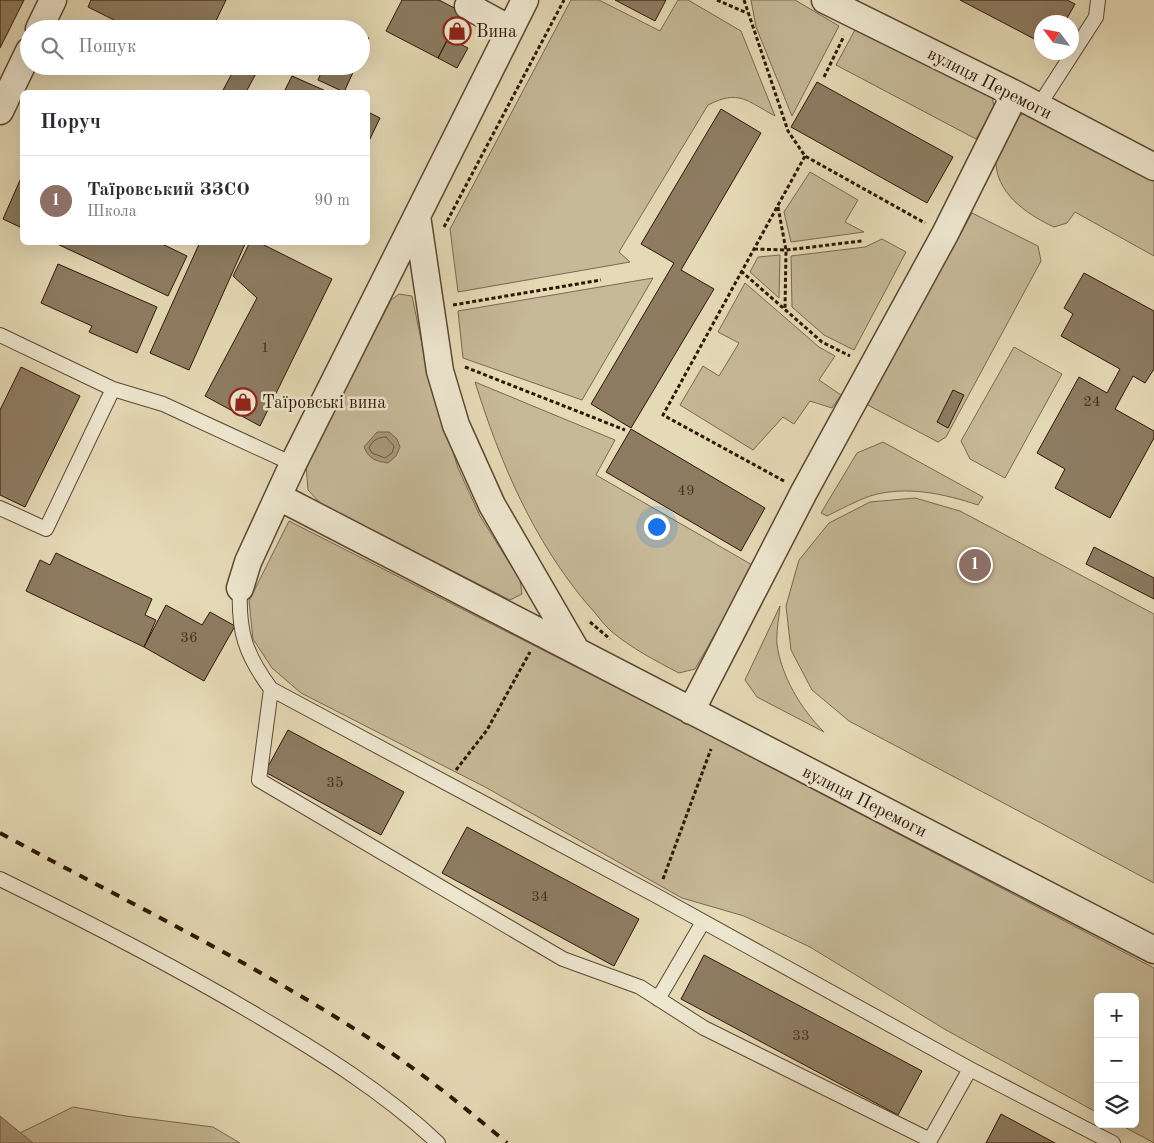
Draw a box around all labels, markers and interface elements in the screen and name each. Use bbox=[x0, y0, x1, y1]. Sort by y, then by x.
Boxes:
north arrow bbox=[1034, 15, 1079, 60]
shop icon: Вина bbox=[442, 16, 472, 46]
search box bbox=[20, 20, 370, 75]
place label: Вина bbox=[476, 23, 517, 41]
icon: search bbox=[38, 34, 66, 62]
text: Пошук bbox=[78, 38, 136, 57]
street label: вулиця Перемоги bbox=[924, 45, 1055, 123]
text: Поруч bbox=[40, 112, 101, 133]
text: Таїровський ЗЗСО bbox=[87, 181, 250, 200]
text: 1 bbox=[51, 193, 61, 209]
text: 90 m bbox=[314, 193, 350, 209]
text: Школа bbox=[87, 204, 137, 220]
house number: 1 bbox=[261, 341, 269, 356]
shop icon: Таїровські вина bbox=[228, 387, 258, 417]
place label: Таїровські вина bbox=[262, 394, 386, 412]
house number: 24 bbox=[1083, 395, 1101, 410]
house number: 49 bbox=[677, 484, 695, 499]
your location bbox=[644, 514, 670, 540]
pin: 1 bbox=[959, 546, 991, 584]
house number: 36 bbox=[180, 631, 198, 646]
street label: вулиця Перемоги bbox=[799, 763, 930, 841]
house number: 35 bbox=[326, 776, 344, 791]
house number: 34 bbox=[531, 890, 549, 905]
map controls bbox=[1094, 993, 1139, 1128]
button: + bbox=[1094, 993, 1139, 1038]
house number: 33 bbox=[792, 1029, 810, 1044]
button: − bbox=[1094, 1038, 1139, 1083]
button: layers bbox=[1094, 1083, 1139, 1128]

